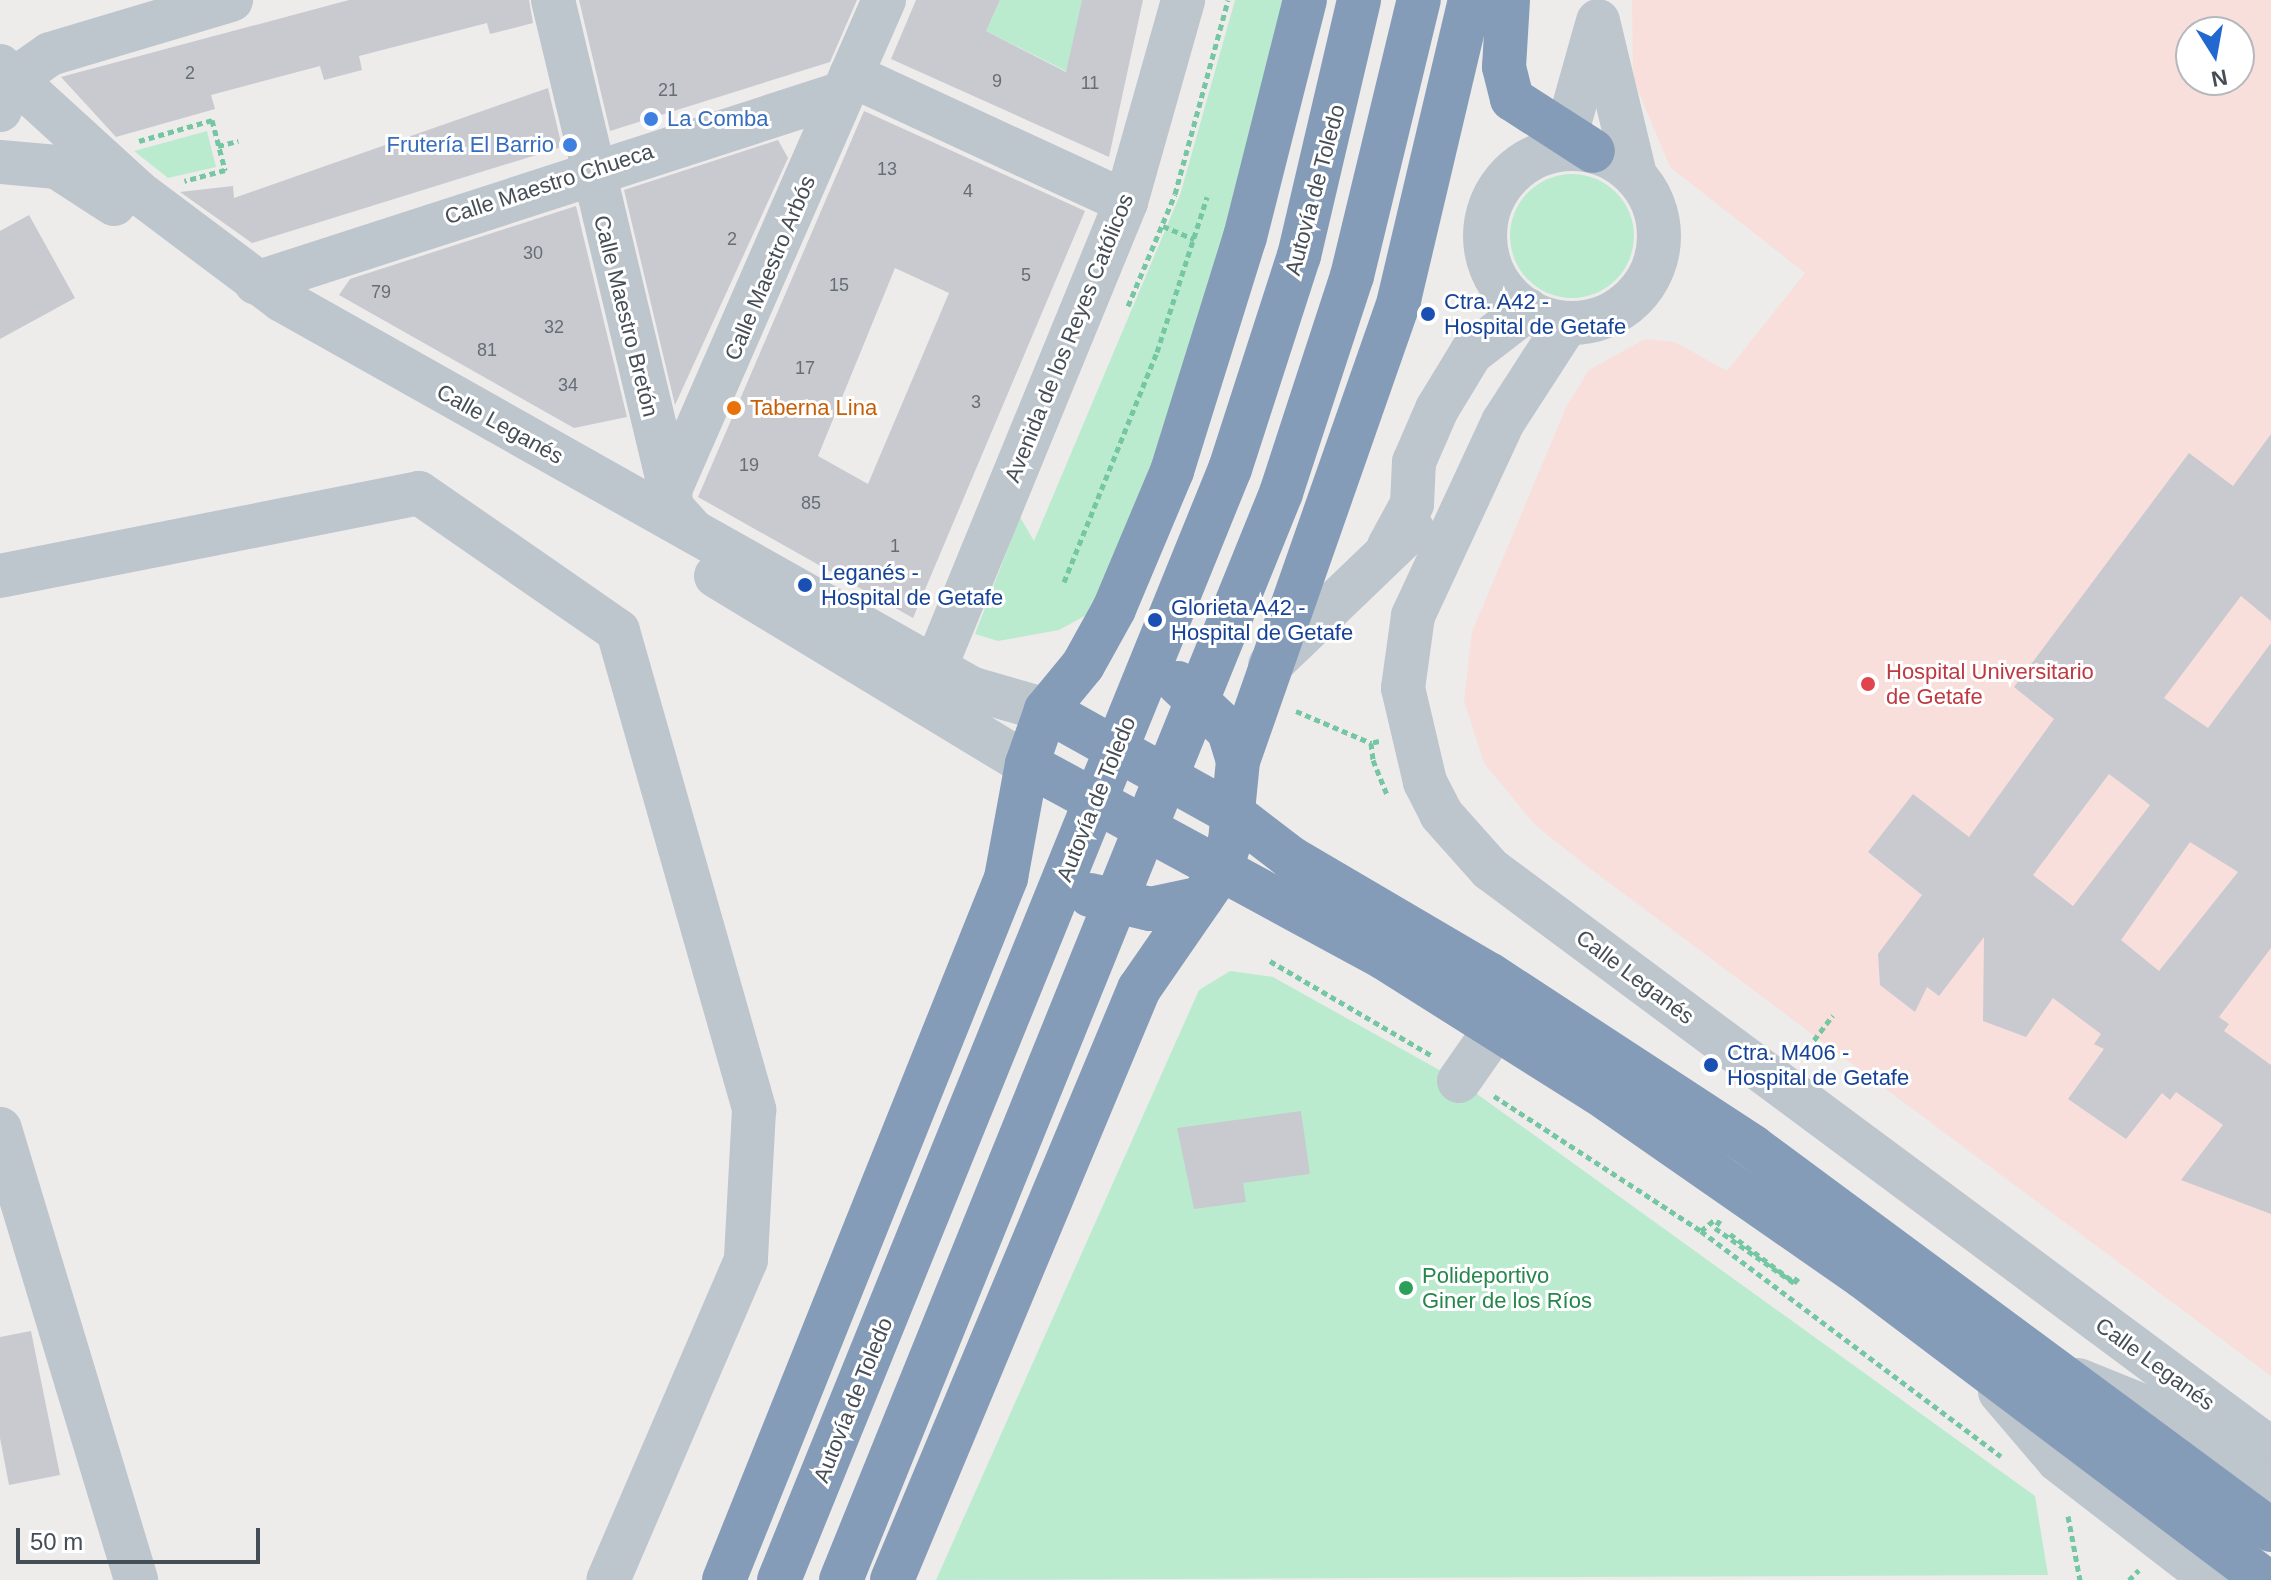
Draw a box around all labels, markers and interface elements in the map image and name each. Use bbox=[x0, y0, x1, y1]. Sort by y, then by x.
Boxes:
north arrow bbox=[2175, 16, 2255, 96]
house number: 2 bbox=[185, 62, 195, 84]
text: N bbox=[2209, 64, 2229, 92]
house number: 9 bbox=[992, 70, 1002, 92]
house number: 11 bbox=[1081, 72, 1099, 94]
house number: 21 bbox=[658, 79, 678, 101]
street label: Autovía de Toledo bbox=[1279, 102, 1351, 278]
place label: La Comba bbox=[667, 106, 769, 132]
marker: La Comba bbox=[642, 110, 660, 128]
place label: Frutería El Barrio bbox=[387, 132, 554, 158]
marker: Frutería El Barrio bbox=[561, 136, 579, 154]
street label: Calle Maestro Chueca bbox=[441, 138, 657, 230]
house number: 13 bbox=[877, 158, 897, 180]
street label: Calle Maestro Arbós bbox=[719, 171, 821, 365]
house number: 4 bbox=[963, 180, 973, 202]
street label: Avenida de los Reyes Católicos bbox=[999, 190, 1139, 486]
street label: Calle Maestro Bretón bbox=[588, 213, 664, 419]
house number: 2 bbox=[727, 228, 737, 250]
house number: 30 bbox=[523, 242, 543, 264]
house number: 5 bbox=[1021, 264, 1031, 286]
house number: 15 bbox=[829, 274, 849, 296]
house number: 79 bbox=[371, 281, 391, 303]
place label: Ctra. A42 - Hospital de Getafe bbox=[1444, 288, 1626, 340]
marker: Ctra. A42 - Hospital de Getafe bbox=[1419, 305, 1437, 323]
house number: 32 bbox=[544, 316, 564, 338]
house number: 81 bbox=[477, 339, 497, 361]
house number: 17 bbox=[795, 357, 815, 379]
house number: 34 bbox=[558, 374, 578, 396]
street label: Calle Leganés bbox=[432, 378, 568, 470]
house number: 3 bbox=[971, 391, 981, 413]
place label: Taberna Lina bbox=[750, 395, 877, 421]
marker: Taberna Lina bbox=[725, 399, 743, 417]
house number: 19 bbox=[739, 454, 759, 476]
house number: 85 bbox=[801, 492, 821, 514]
house number: 1 bbox=[890, 535, 900, 557]
place label: Leganés - Hospital de Getafe bbox=[821, 559, 1003, 610]
marker: Leganés - Hospital de Getafe bbox=[796, 576, 814, 594]
place label: Glorieta A42 - Hospital de Getafe bbox=[1171, 594, 1353, 646]
marker: Glorieta A42 - Hospital de Getafe bbox=[1146, 611, 1164, 629]
place label: Hospital Universitario de Getafe bbox=[1886, 658, 2094, 710]
marker: Hospital Universitario de Getafe bbox=[1857, 673, 1879, 695]
street label: Autovía de Toledo bbox=[1051, 712, 1141, 886]
street label: Calle Leganés bbox=[1571, 924, 1699, 1030]
place label: Ctra. M406 - Hospital de Getafe bbox=[1727, 1039, 1909, 1090]
marker: Ctra. M406 - Hospital de Getafe bbox=[1702, 1056, 1720, 1074]
place label: Polideportivo Giner de los Ríos bbox=[1422, 1262, 1592, 1314]
marker: Polideportivo Giner de los Ríos bbox=[1397, 1279, 1415, 1297]
street label: Calle Leganés bbox=[2090, 1312, 2220, 1416]
street label: Autovía de Toledo bbox=[808, 1313, 898, 1487]
scale bar bbox=[20, 1512, 264, 1562]
text: 50 m bbox=[30, 1528, 83, 1555]

